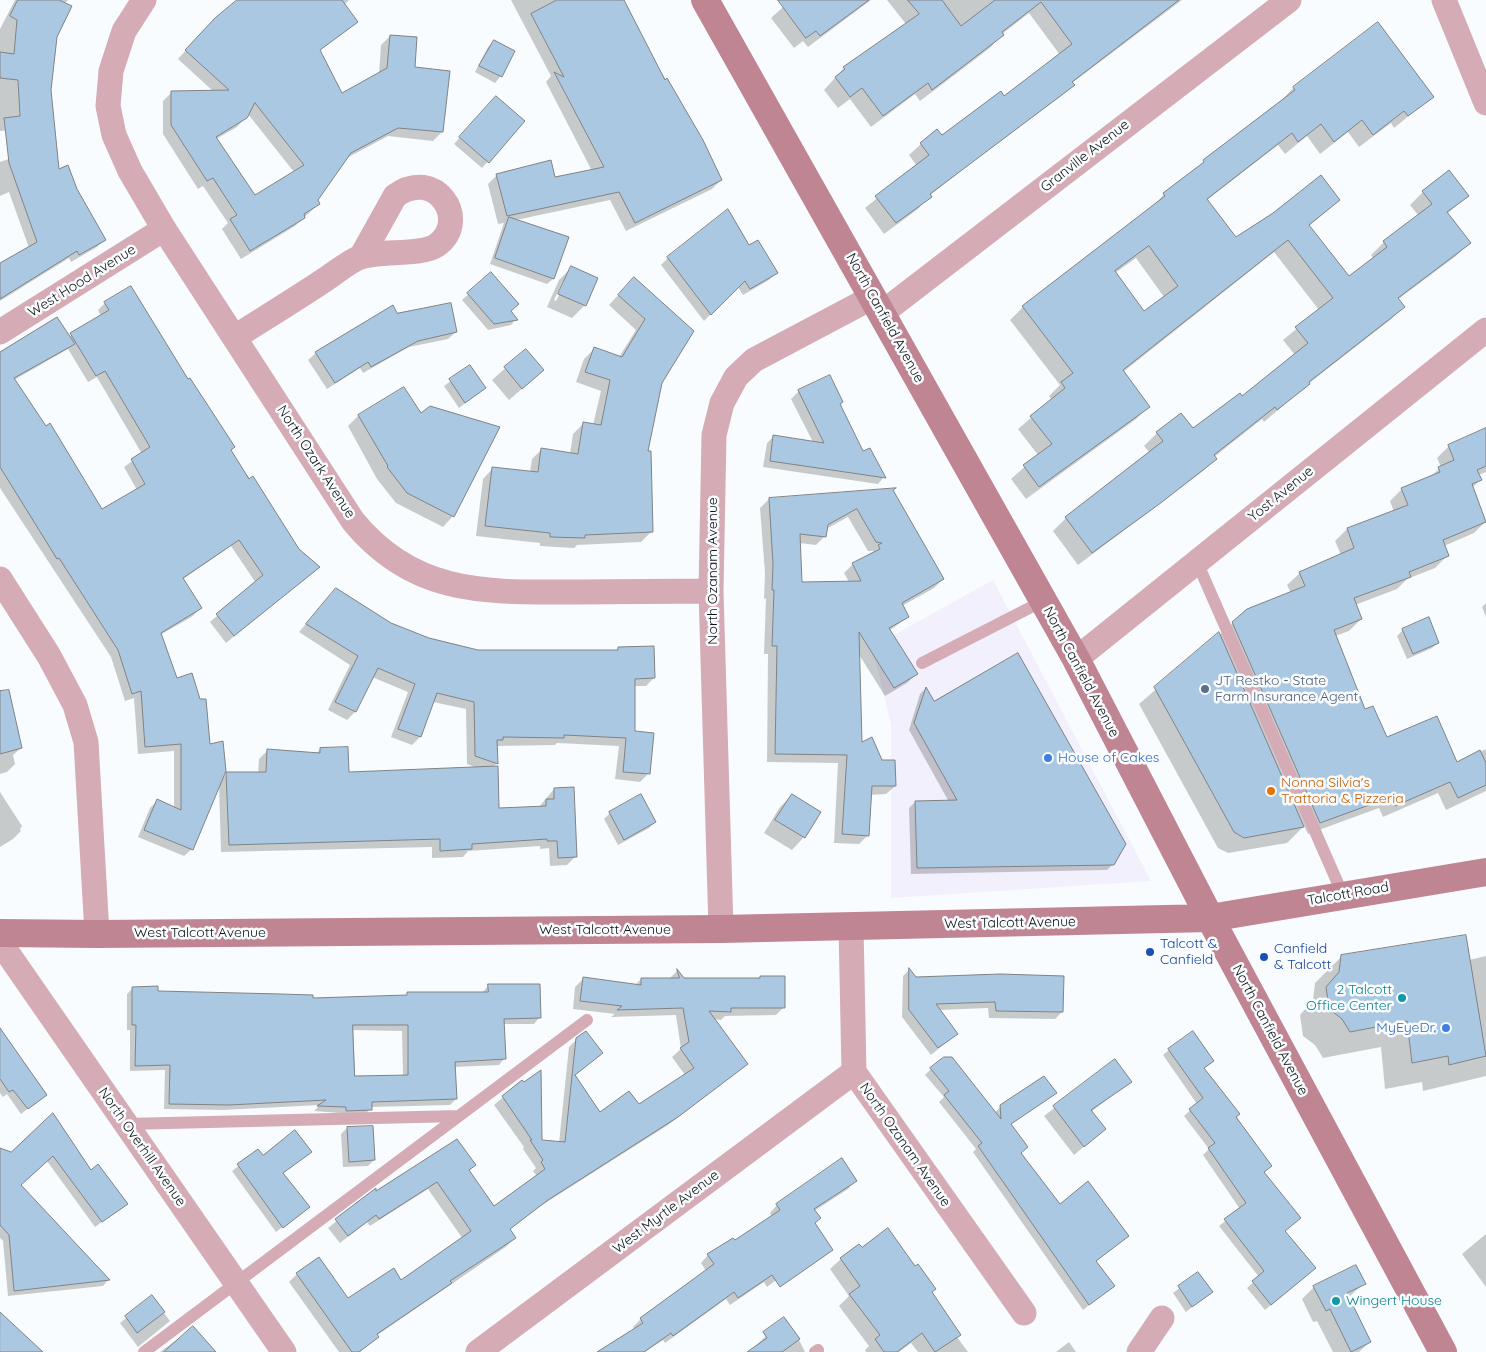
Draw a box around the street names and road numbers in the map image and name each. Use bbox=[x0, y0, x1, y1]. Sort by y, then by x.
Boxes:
street label: Granville Avenue bbox=[1037, 116, 1133, 196]
street label: West Hood Avenue bbox=[25, 241, 139, 321]
street label: North Canfield Avenue bbox=[842, 250, 928, 386]
street label: North Ozark Avenue bbox=[273, 402, 359, 522]
street label: Yost Avenue bbox=[1245, 463, 1317, 525]
street label: North Ozanam Avenue bbox=[705, 497, 721, 645]
street label: North Canfield Avenue bbox=[1039, 604, 1123, 740]
street label: Talcott Road bbox=[1306, 879, 1390, 909]
street label: West Talcott Avenue bbox=[944, 913, 1076, 933]
street label: West Talcott Avenue bbox=[539, 922, 671, 938]
street label: West Talcott Avenue bbox=[134, 925, 266, 941]
street label: North Canfield Avenue bbox=[1228, 962, 1312, 1098]
street label: North Ozanam Avenue bbox=[856, 1080, 954, 1210]
street label: North Overhill Avenue bbox=[95, 1084, 189, 1210]
street label: West Myrtle Avenue bbox=[610, 1167, 722, 1257]

